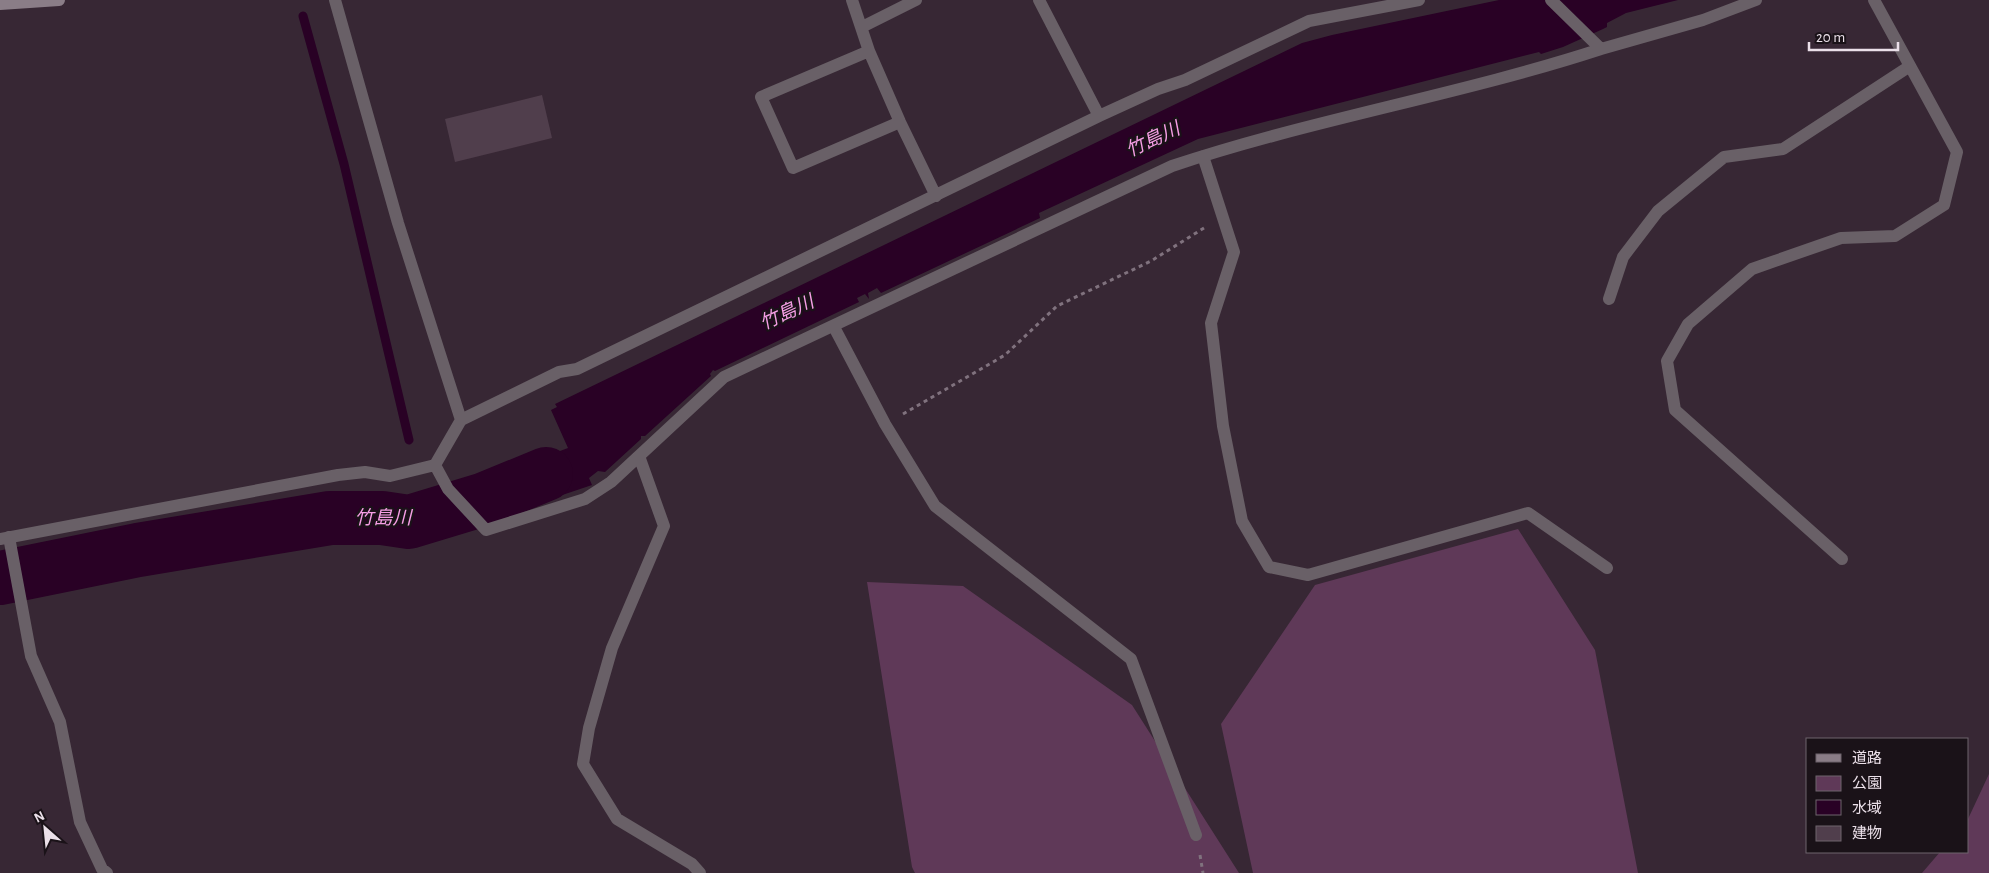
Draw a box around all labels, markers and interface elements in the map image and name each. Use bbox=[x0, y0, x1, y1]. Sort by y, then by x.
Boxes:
scale bar bbox=[1809, 20, 1898, 52]
text: 20 m bbox=[1816, 30, 1845, 45]
water label: 竹島川 bbox=[1122, 117, 1185, 161]
water label: 竹島川 bbox=[756, 290, 819, 334]
water label: 竹島川 bbox=[354, 507, 413, 528]
legend bbox=[1806, 738, 1969, 853]
text: 道路 bbox=[1852, 750, 1882, 766]
text: 公園 bbox=[1852, 775, 1882, 791]
text: 水域 bbox=[1852, 800, 1882, 816]
north arrow bbox=[20, 803, 70, 853]
text: N bbox=[32, 809, 47, 826]
text: 建物 bbox=[1852, 825, 1882, 841]

